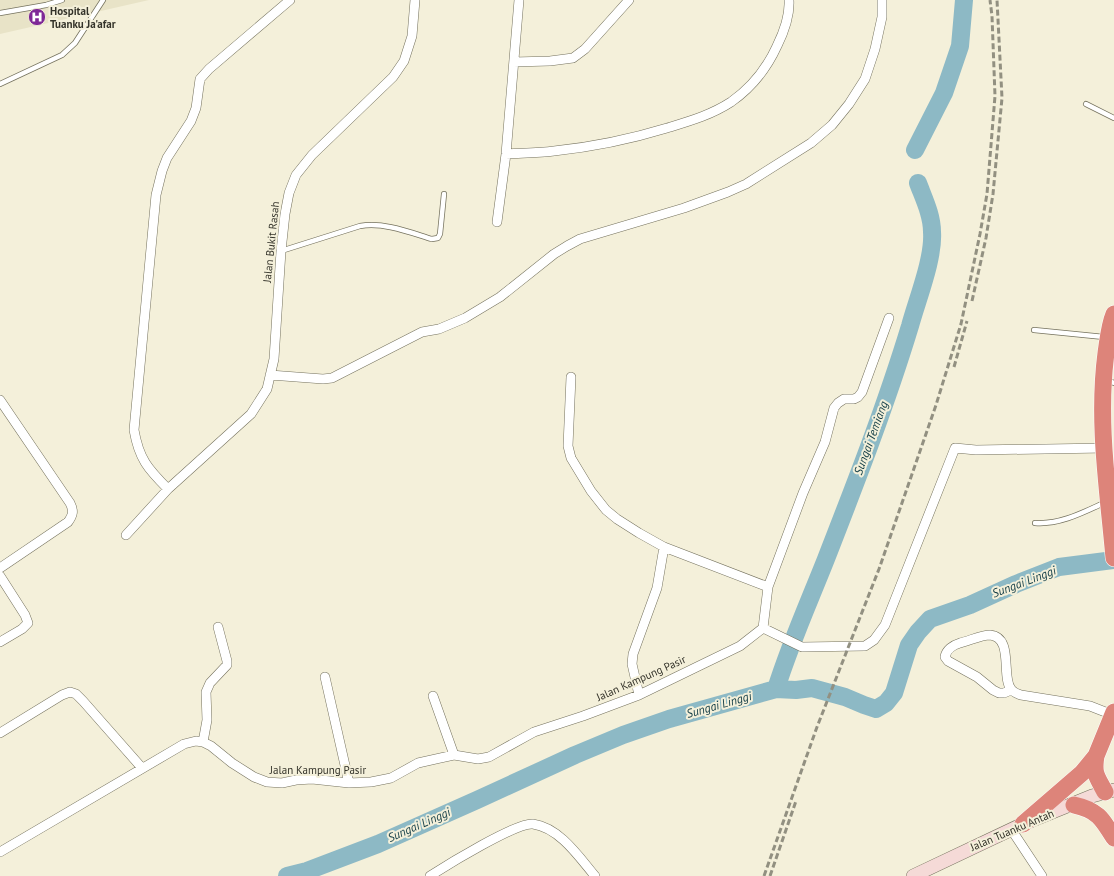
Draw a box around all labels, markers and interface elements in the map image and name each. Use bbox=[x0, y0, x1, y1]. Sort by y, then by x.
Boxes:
place label: Hospital Tuanku Ja'afar bbox=[50, 4, 116, 31]
hospital icon: Hospital Tuanku Ja'afar bbox=[27, 7, 47, 27]
street label: Jalan Bukit Rasah bbox=[260, 201, 282, 284]
water label: Sungai Temiang bbox=[850, 399, 891, 477]
water label: Sungai Linggi bbox=[990, 562, 1059, 601]
street label: Jalan Kampung Pasir bbox=[593, 652, 688, 704]
water label: Sungai Linggi bbox=[685, 688, 754, 721]
street label: Jalan Kampung Pasir bbox=[269, 763, 366, 777]
water label: Sungai Linggi bbox=[385, 804, 453, 845]
street label: Jalan Tuanku Antah bbox=[967, 806, 1056, 854]

